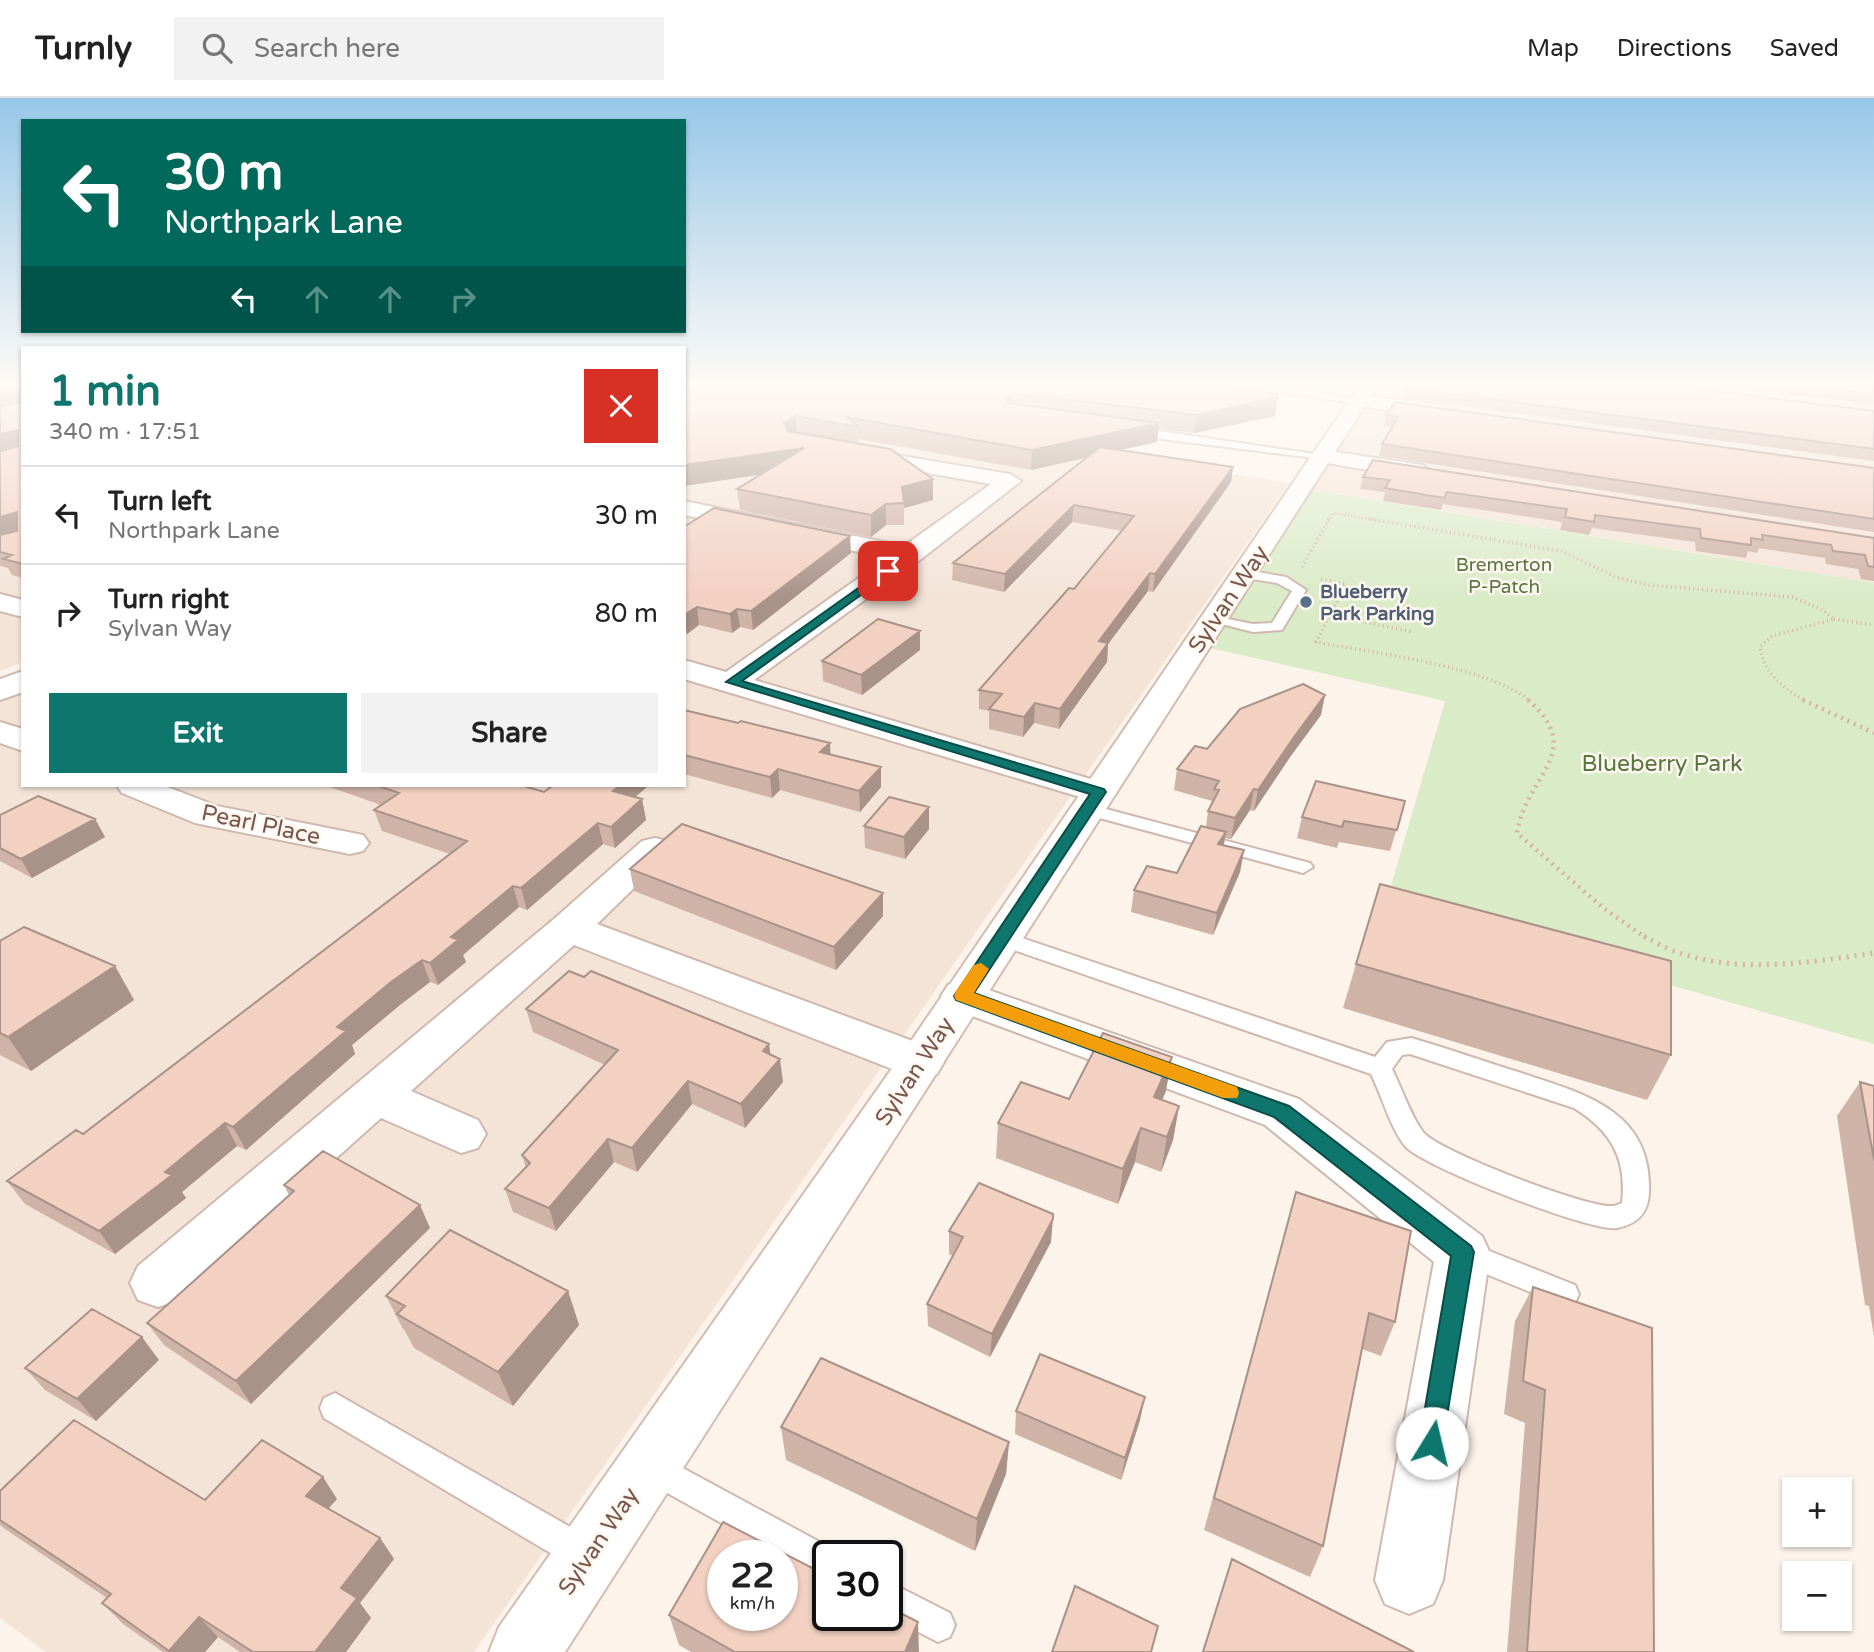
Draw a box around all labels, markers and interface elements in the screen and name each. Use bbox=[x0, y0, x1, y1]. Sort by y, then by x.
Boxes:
search box bbox=[174, 17, 664, 80]
text: Turnly bbox=[35, 29, 132, 68]
icon: search bbox=[198, 29, 236, 67]
text: Search here bbox=[254, 33, 400, 64]
text: Map bbox=[1527, 34, 1579, 63]
text: Directions bbox=[1617, 34, 1732, 63]
text: Saved bbox=[1770, 34, 1839, 63]
text: 30 m bbox=[164, 144, 283, 203]
icon: left bbox=[49, 147, 140, 238]
text: Northpark Lane bbox=[164, 204, 403, 242]
icon: left bbox=[225, 280, 263, 318]
icon: ahead bbox=[298, 280, 336, 318]
icon: ahead bbox=[371, 280, 409, 318]
icon: right bbox=[444, 280, 482, 318]
text: 1 min bbox=[49, 366, 161, 417]
button: close bbox=[584, 369, 658, 443]
text: 340 m · 17:51 bbox=[49, 418, 201, 446]
text: Turn left bbox=[108, 486, 211, 517]
icon: left bbox=[49, 496, 87, 534]
text: 30 m bbox=[595, 500, 658, 531]
text: Northpark Lane bbox=[108, 517, 280, 545]
street label: Sylvan Way bbox=[1183, 540, 1275, 659]
pin bbox=[858, 541, 918, 601]
icon: arrive bbox=[869, 552, 907, 590]
park label: Bremerton P-Patch bbox=[1456, 554, 1552, 598]
place label: Blueberry Park Parking bbox=[1320, 581, 1434, 626]
text: Turn right bbox=[108, 584, 229, 615]
icon: right bbox=[49, 594, 87, 632]
marker: Blueberry Park Parking bbox=[1298, 594, 1314, 610]
text: 80 m bbox=[595, 598, 658, 629]
text: Sylvan Way bbox=[108, 615, 232, 643]
button: Exit bbox=[49, 693, 347, 773]
button: Share bbox=[361, 693, 658, 773]
park label: Blueberry Park bbox=[1581, 750, 1743, 778]
street label: Pearl Place bbox=[199, 799, 323, 851]
street label: Sylvan Way bbox=[869, 1012, 960, 1131]
position arrow bbox=[1395, 1406, 1469, 1480]
map controls bbox=[1782, 1477, 1852, 1631]
button: + bbox=[1782, 1477, 1852, 1547]
street label: Sylvan Way bbox=[553, 1482, 645, 1601]
speed limit sign: 30 bbox=[812, 1540, 903, 1631]
text: 22 bbox=[731, 1555, 774, 1597]
button: − bbox=[1782, 1561, 1852, 1631]
text: km/h bbox=[730, 1592, 775, 1614]

